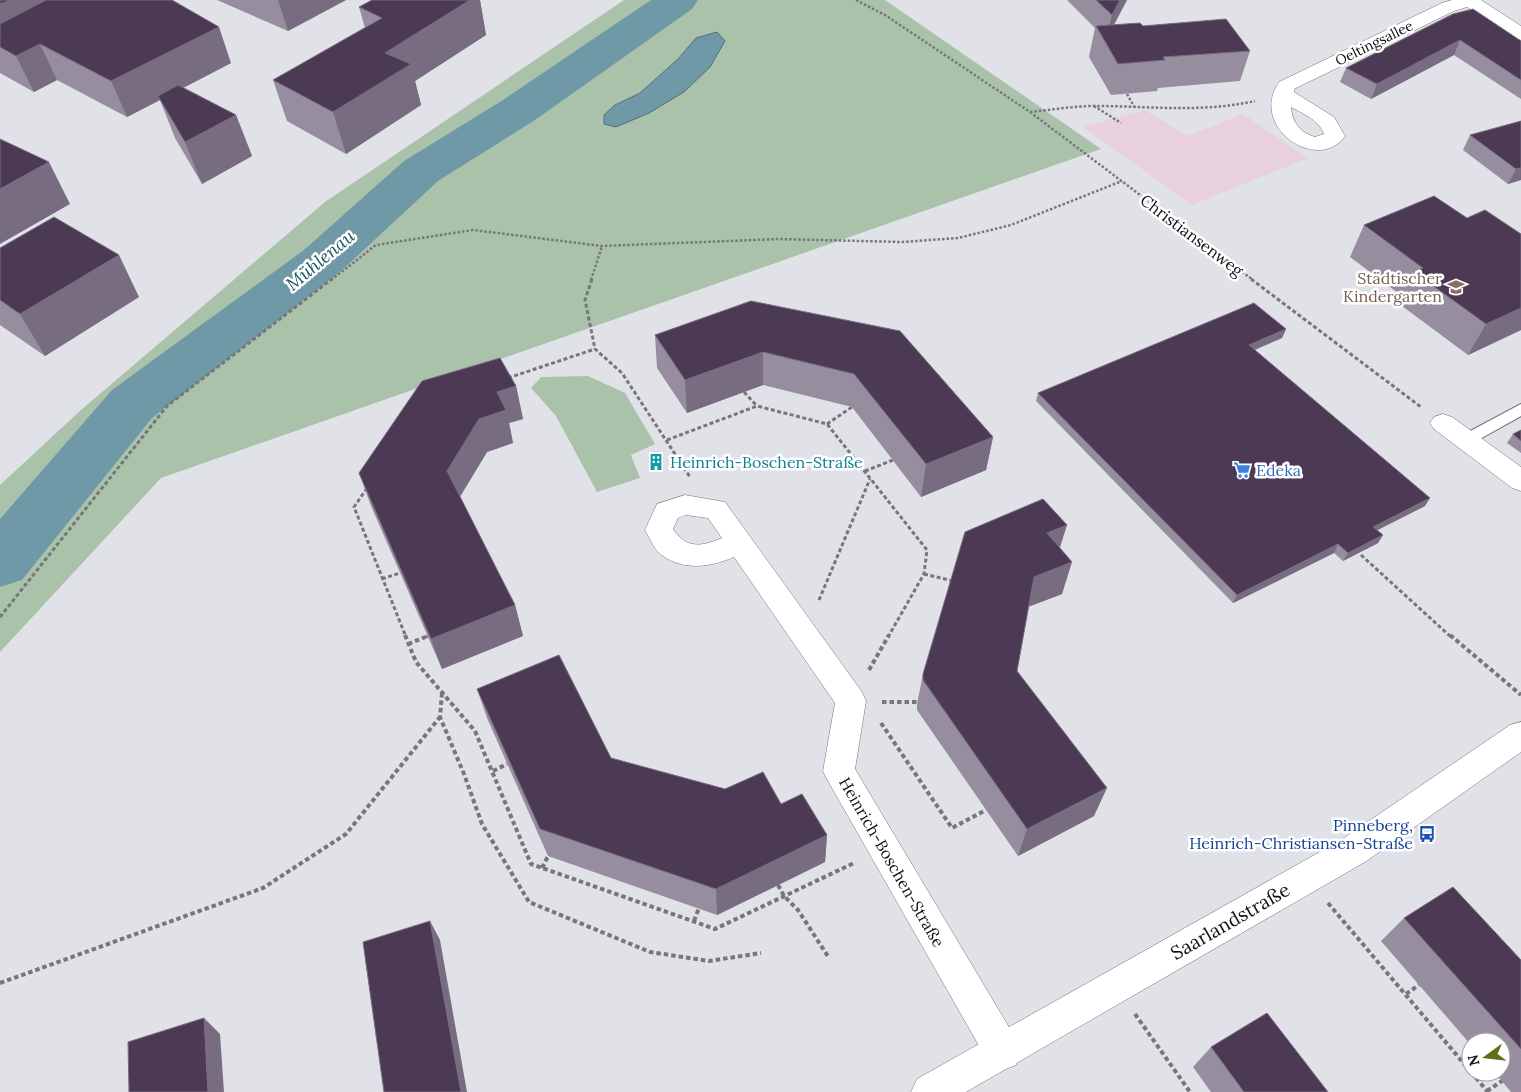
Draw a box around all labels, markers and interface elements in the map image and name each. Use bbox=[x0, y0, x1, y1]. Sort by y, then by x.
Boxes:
street label: Oeltingsallee bbox=[1332, 16, 1416, 70]
street label: Christiansenweg bbox=[1136, 190, 1248, 281]
water label: Mühlenau bbox=[281, 224, 359, 295]
place label: Städtischer Kindergarten bbox=[1343, 268, 1442, 306]
school or university icon: Städtischer Kindergarten bbox=[1446, 277, 1466, 297]
building icon: Heinrich-Boschen-Straße bbox=[646, 452, 666, 472]
place label: Heinrich-Boschen-Straße bbox=[670, 452, 863, 472]
supermarket icon: Edeka bbox=[1232, 460, 1252, 480]
place label: Edeka bbox=[1256, 460, 1301, 480]
street label: Heinrich-Boschen-Straße bbox=[835, 774, 949, 951]
place label: Pinneberg, Heinrich-Christiansen-Straße bbox=[1189, 815, 1413, 853]
bus stop icon: Pinneberg, Heinrich-Christiansen-Straße bbox=[1417, 824, 1437, 844]
street label: Saarlandstraße bbox=[1166, 877, 1294, 965]
north arrow bbox=[1461, 1032, 1511, 1082]
text: N bbox=[1463, 1053, 1484, 1068]

